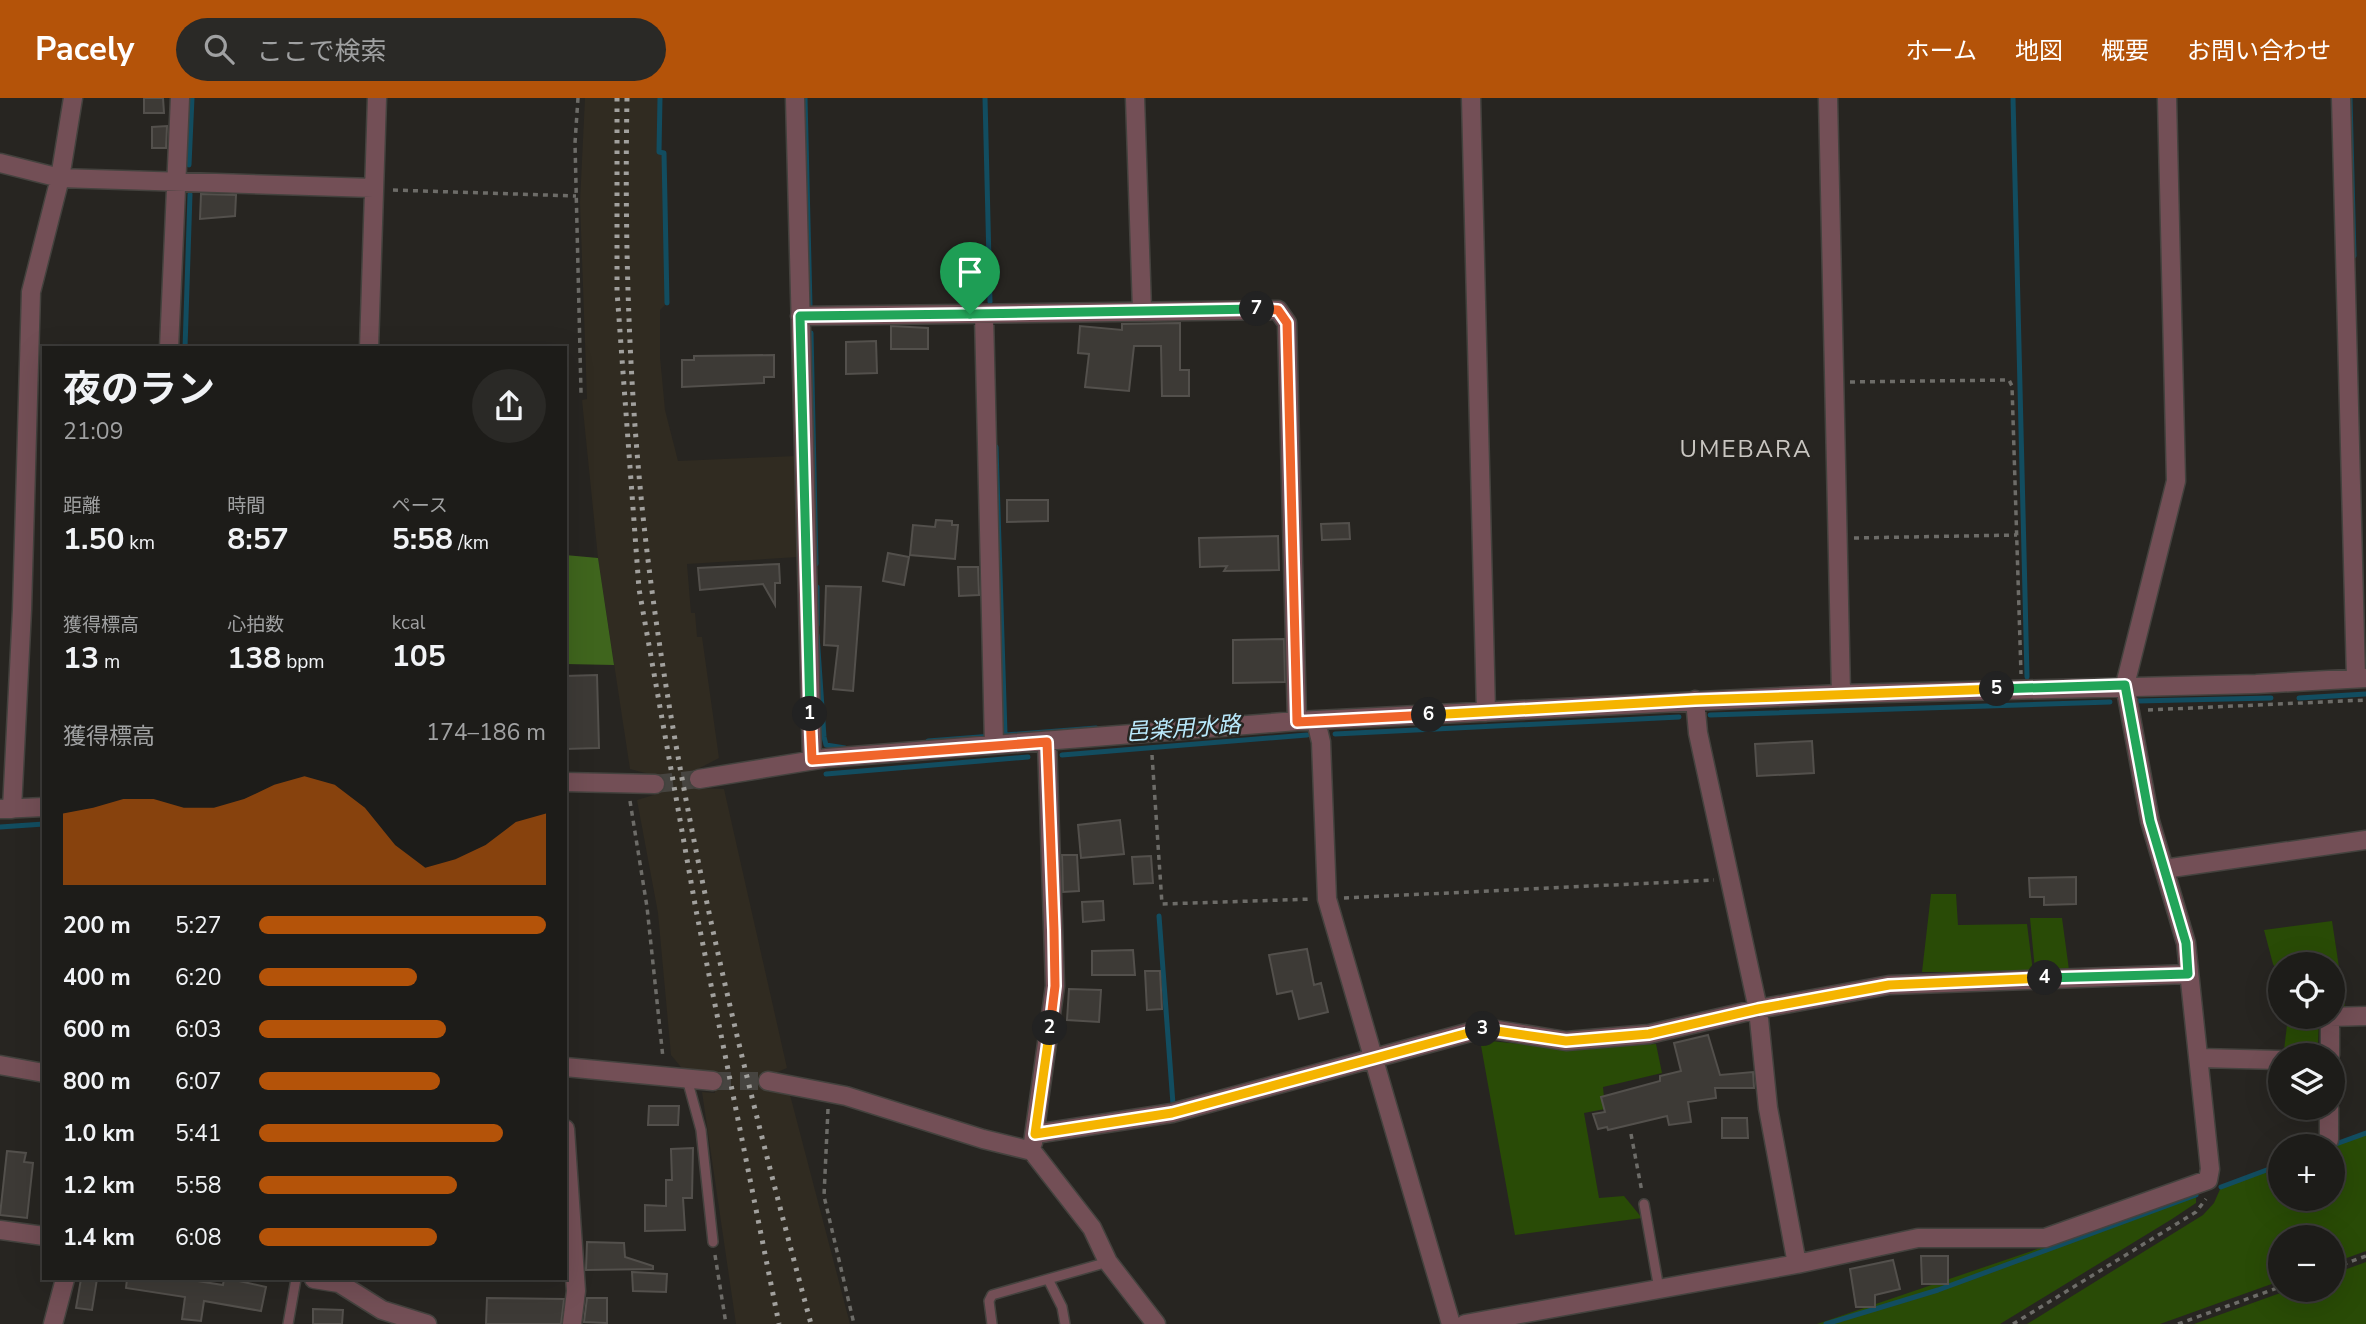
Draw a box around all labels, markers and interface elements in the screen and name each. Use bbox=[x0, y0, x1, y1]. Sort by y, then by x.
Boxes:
search box bbox=[176, 18, 666, 81]
text: Pacely bbox=[35, 27, 134, 72]
icon: search bbox=[200, 30, 238, 68]
text: ここで検索 bbox=[256, 34, 386, 69]
text: ホーム bbox=[1906, 35, 1977, 67]
text: 地図 bbox=[2015, 35, 2063, 67]
text: 概要 bbox=[2101, 35, 2149, 67]
text: お問い合わせ bbox=[2187, 35, 2331, 67]
pin bbox=[940, 242, 1000, 314]
icon: arrive bbox=[951, 253, 989, 291]
pin: 7 bbox=[1240, 292, 1274, 326]
text: 7 bbox=[1251, 295, 1262, 321]
text: 夜のラン bbox=[63, 364, 215, 415]
button: share bbox=[472, 369, 546, 443]
text: 21:09 bbox=[63, 416, 123, 447]
district label: UMEBARA bbox=[1680, 433, 1812, 465]
text: 距離 bbox=[63, 493, 101, 519]
text: 時間 bbox=[227, 493, 265, 519]
text: ペース bbox=[392, 493, 448, 519]
text: 1.50 bbox=[63, 519, 124, 560]
text: 8:57 bbox=[227, 519, 289, 560]
text: 5:58 bbox=[392, 519, 453, 560]
text: km bbox=[124, 530, 155, 556]
text: /km bbox=[453, 530, 489, 556]
text: kcal bbox=[392, 610, 425, 636]
text: 獲得標高 bbox=[63, 612, 139, 638]
text: 心拍数 bbox=[227, 612, 284, 638]
text: 105 bbox=[392, 636, 446, 677]
text: 13 bbox=[63, 638, 99, 679]
text: 138 bbox=[227, 638, 281, 679]
text: m bbox=[99, 649, 120, 675]
text: bpm bbox=[281, 649, 325, 675]
pin: 5 bbox=[1980, 672, 2014, 706]
text: 5 bbox=[1991, 675, 2002, 701]
pin: 1 bbox=[792, 696, 828, 732]
pin: 6 bbox=[1412, 698, 1446, 732]
text: 1 bbox=[804, 700, 815, 726]
text: 6 bbox=[1423, 701, 1434, 727]
water label: 邑楽用水路 bbox=[1125, 709, 1243, 748]
text: 174–186 m bbox=[426, 717, 546, 748]
text: 獲得標高 bbox=[63, 721, 155, 752]
text: 200 m bbox=[63, 910, 131, 941]
text: 5:27 bbox=[175, 910, 222, 941]
map controls bbox=[2268, 952, 2345, 1302]
button: locate bbox=[2268, 952, 2345, 1029]
pin: 4 bbox=[2028, 960, 2062, 996]
text: 400 m bbox=[63, 962, 131, 993]
text: 6:20 bbox=[175, 962, 222, 993]
text: 4 bbox=[2039, 964, 2050, 990]
pin: 2 bbox=[1032, 1010, 1068, 1046]
pin: 3 bbox=[1466, 1012, 1500, 1046]
text: 600 m bbox=[63, 1014, 131, 1045]
text: 6:03 bbox=[175, 1014, 222, 1045]
text: 2 bbox=[1044, 1014, 1055, 1040]
text: 3 bbox=[1477, 1015, 1488, 1041]
button: layers bbox=[2268, 1043, 2345, 1120]
text: 800 m bbox=[63, 1066, 131, 1097]
text: 6:07 bbox=[175, 1066, 222, 1097]
text: 1.0 km bbox=[63, 1118, 135, 1149]
text: 5:41 bbox=[175, 1118, 222, 1149]
button: + bbox=[2268, 1134, 2345, 1211]
text: 1.2 km bbox=[63, 1170, 135, 1201]
text: 5:58 bbox=[175, 1170, 222, 1201]
text: 1.4 km bbox=[63, 1222, 135, 1253]
text: 6:08 bbox=[175, 1222, 222, 1253]
button: − bbox=[2268, 1225, 2345, 1302]

